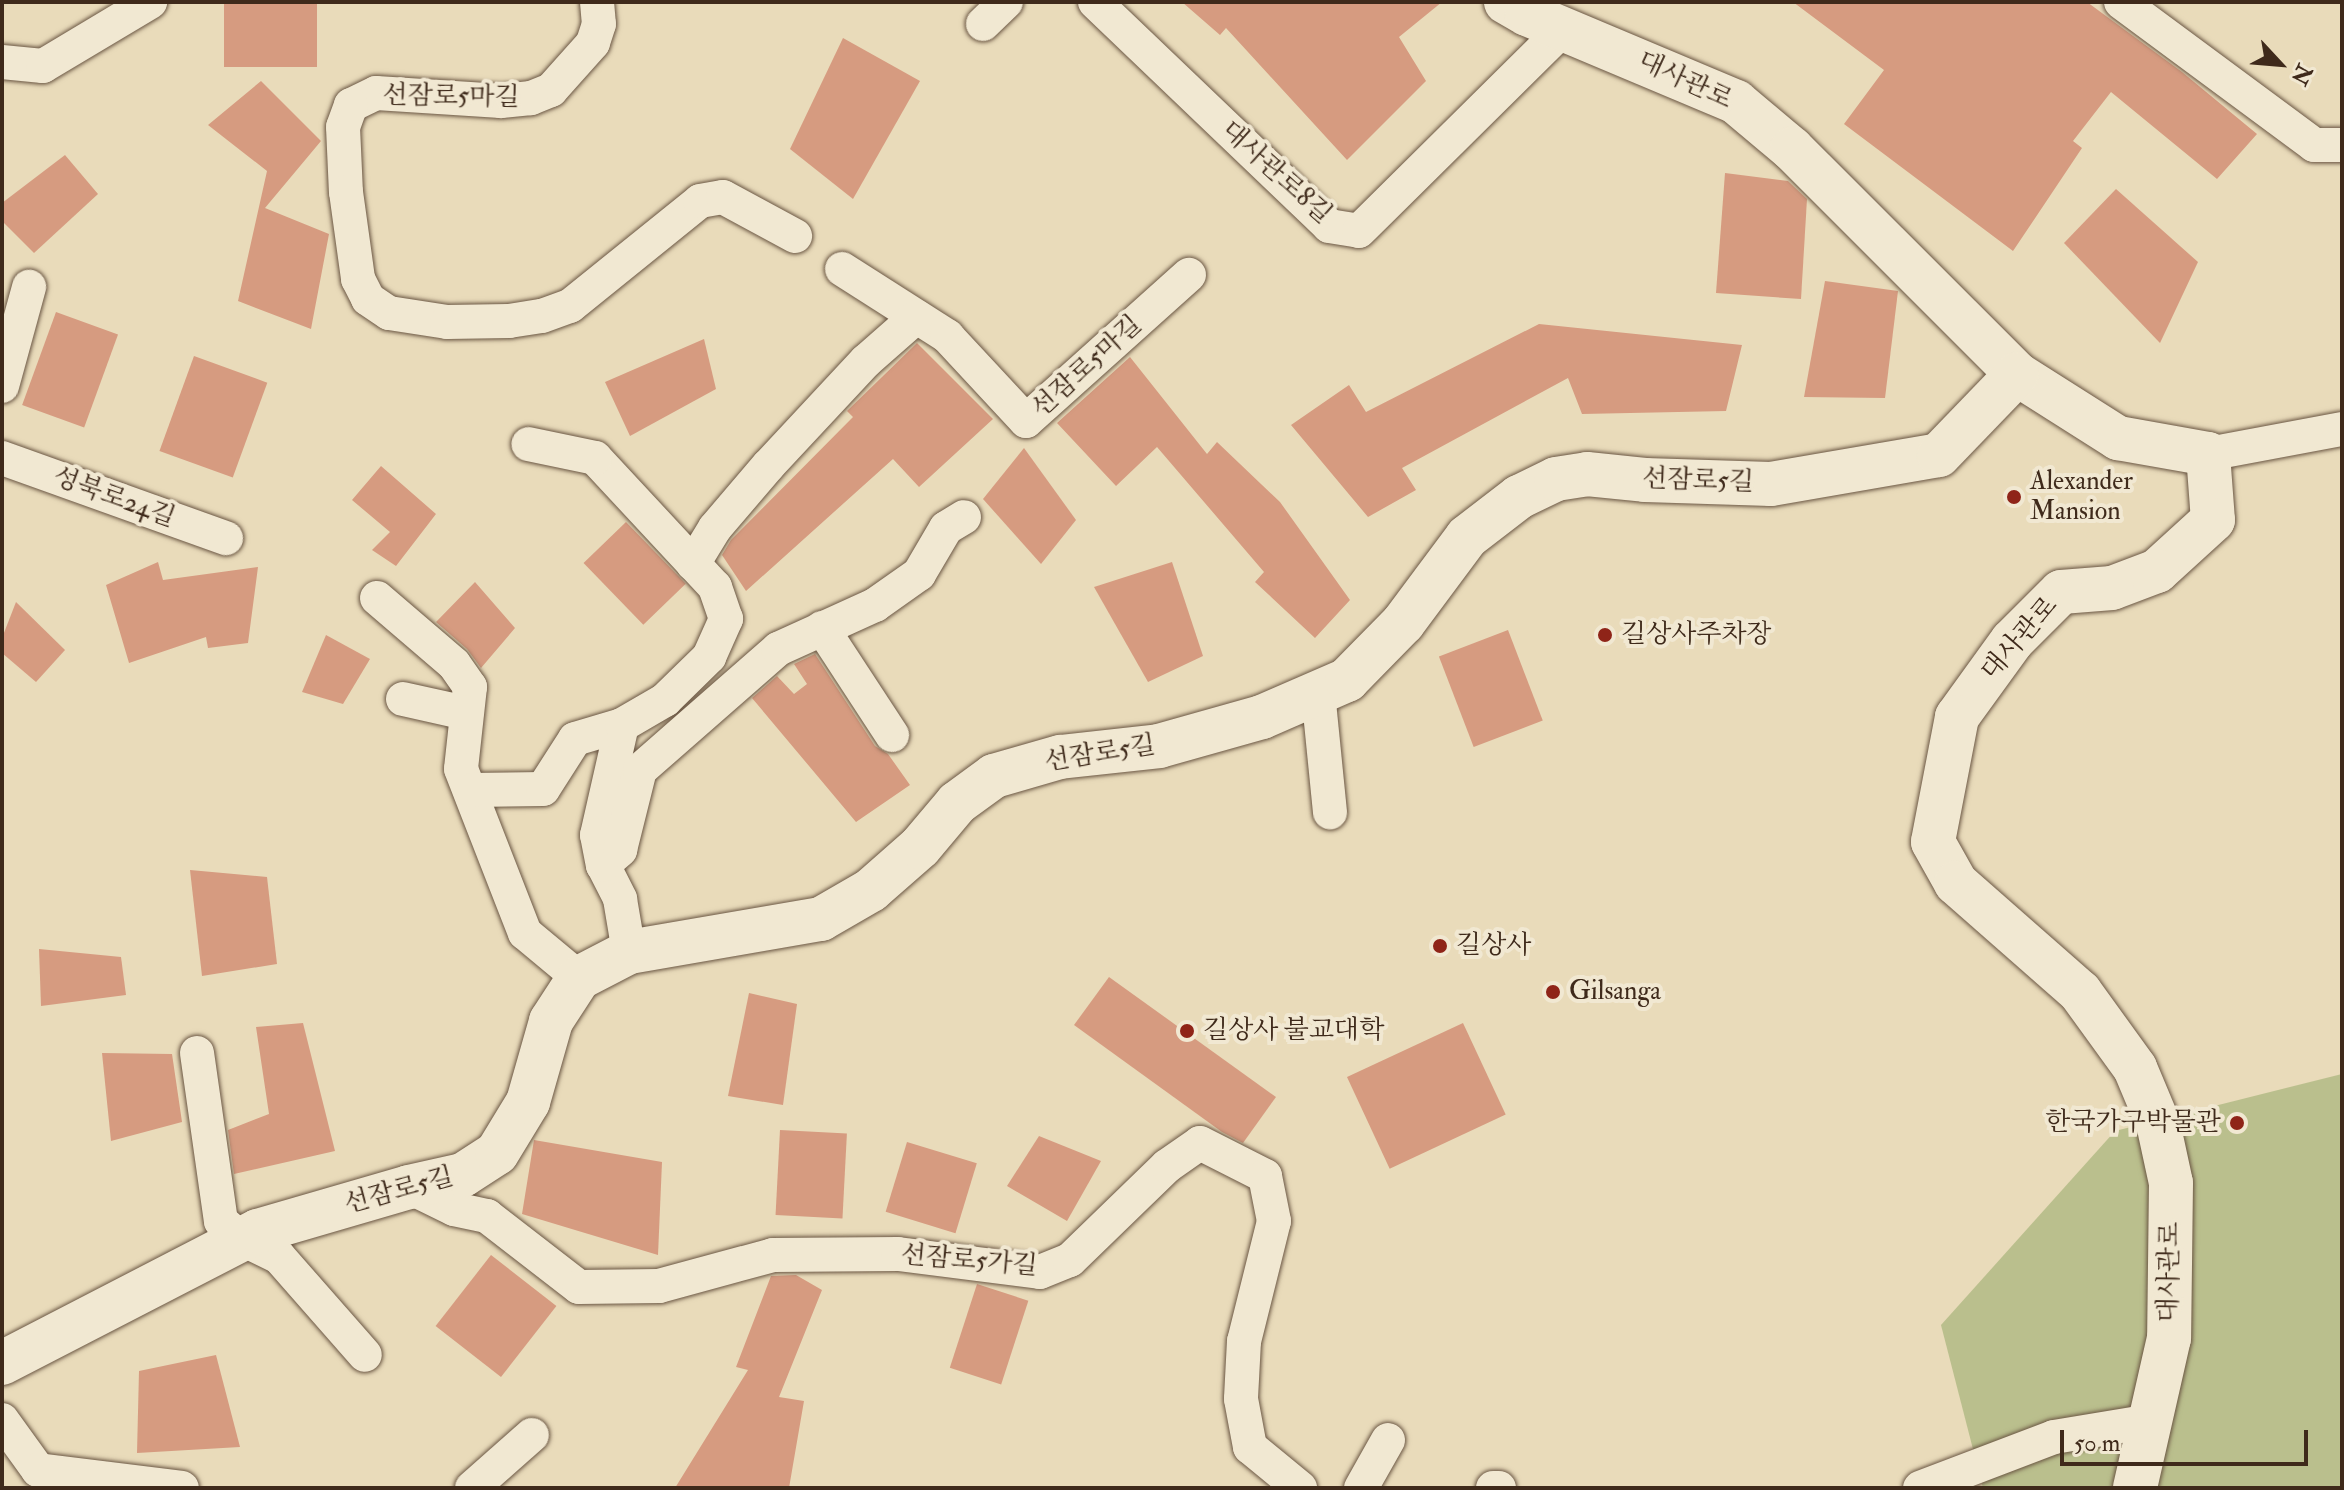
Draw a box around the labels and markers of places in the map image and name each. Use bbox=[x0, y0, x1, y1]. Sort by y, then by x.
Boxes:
place label: Alexander Mansion bbox=[2030, 466, 2133, 528]
marker: Alexander Mansion bbox=[2005, 488, 2023, 506]
place label: 길상사주차장 bbox=[1621, 619, 1772, 651]
marker: 길상사주차장 bbox=[1596, 626, 1614, 644]
place label: 길상사 bbox=[1456, 930, 1531, 962]
marker: 길상사 bbox=[1431, 937, 1449, 955]
place label: Gilsanga bbox=[1569, 976, 1661, 1008]
marker: Gilsanga bbox=[1544, 983, 1562, 1001]
place label: 길상사 불교대학 bbox=[1203, 1015, 1384, 1047]
marker: 길상사 불교대학 bbox=[1178, 1022, 1196, 1040]
place label: 한국가구박물관 bbox=[2045, 1107, 2221, 1139]
marker: 한국가구박물관 bbox=[2228, 1114, 2246, 1132]

